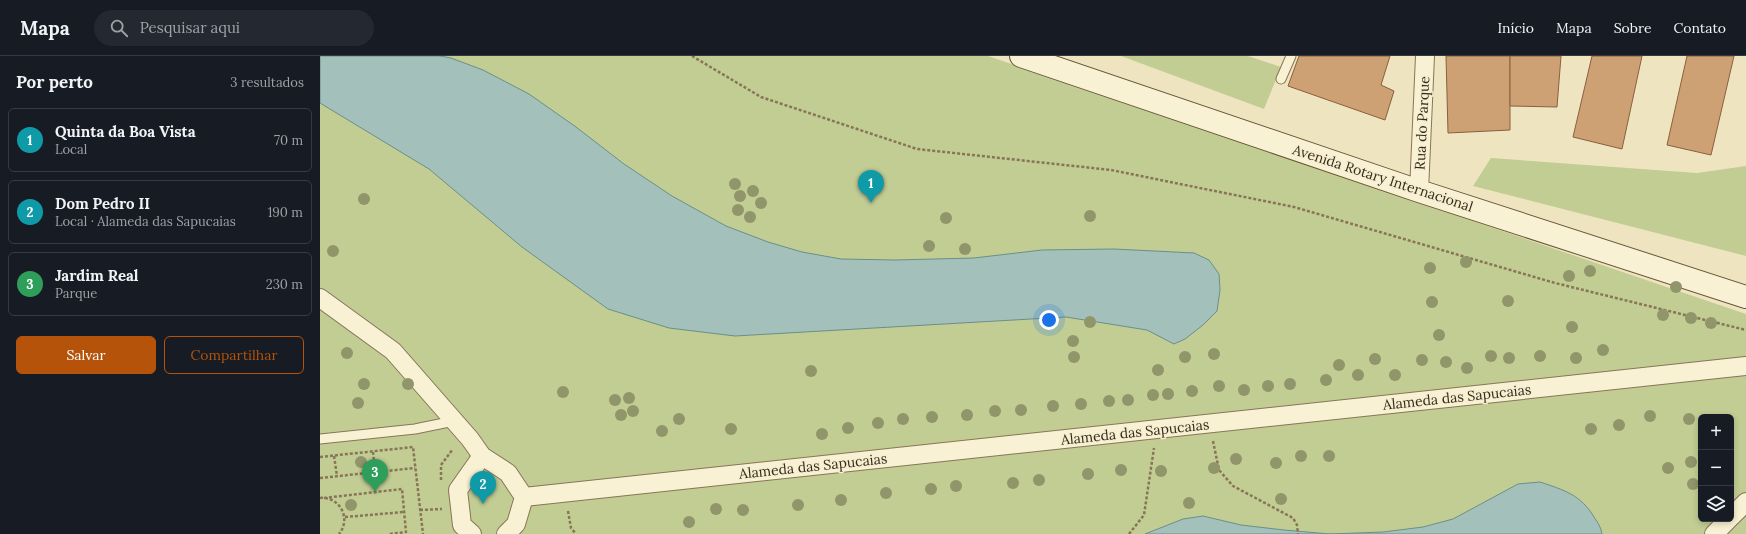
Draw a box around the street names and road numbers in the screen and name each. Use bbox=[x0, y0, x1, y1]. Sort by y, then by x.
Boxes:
street label: Rua do Parque bbox=[1411, 75, 1433, 170]
street label: Avenida Rotary Internacional bbox=[1290, 140, 1476, 216]
street label: Alameda das Sapucaias bbox=[1381, 380, 1532, 414]
street label: Alameda das Sapucaias bbox=[1059, 415, 1210, 449]
street label: Alameda das Sapucaias bbox=[737, 449, 888, 483]

